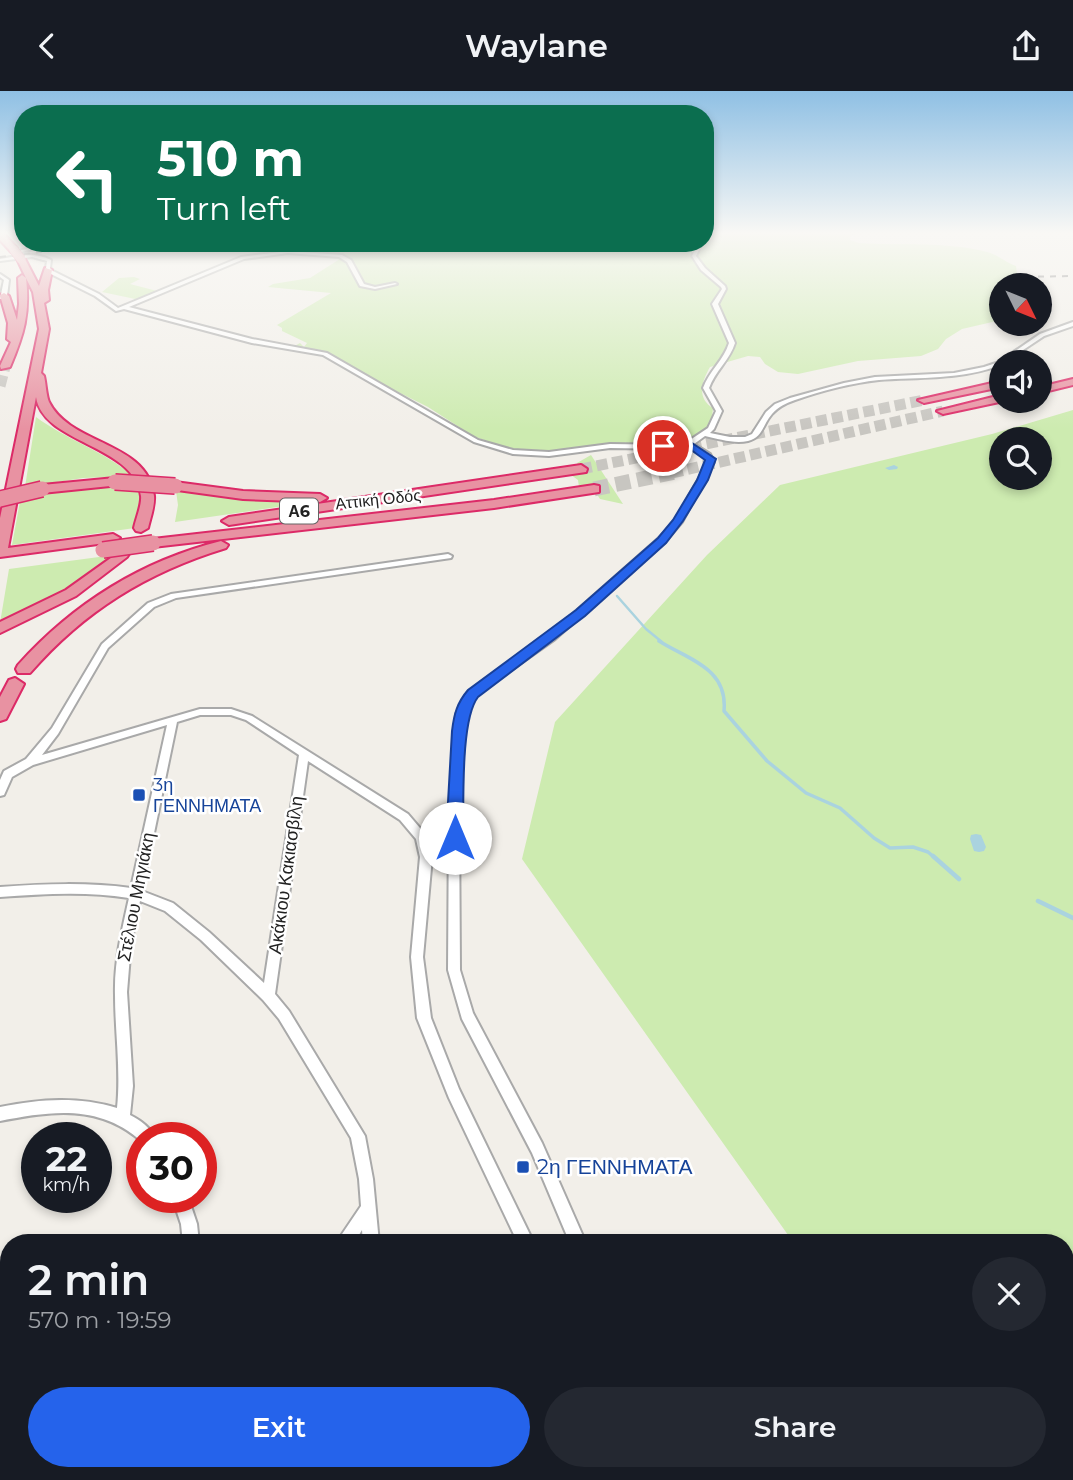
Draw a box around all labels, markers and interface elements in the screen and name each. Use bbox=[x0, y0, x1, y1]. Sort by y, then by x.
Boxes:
text: Waylane bbox=[465, 26, 608, 65]
icon: back bbox=[28, 27, 66, 65]
icon: share bbox=[1007, 27, 1045, 65]
text: 510 m bbox=[157, 129, 304, 188]
icon: left bbox=[42, 133, 133, 224]
text: Turn left bbox=[157, 189, 291, 228]
north arrow bbox=[989, 273, 1052, 336]
map controls bbox=[989, 273, 1052, 490]
button: sound bbox=[989, 350, 1052, 413]
pin bbox=[633, 416, 693, 476]
icon: arrive bbox=[644, 427, 682, 465]
button: search bbox=[989, 427, 1052, 490]
street label: Αττική Οδός bbox=[334, 486, 422, 513]
road number: Α6 bbox=[280, 499, 318, 523]
place label: 3η ΓΕΝΝΗΜΑΤΑ bbox=[153, 774, 261, 817]
marker: 3η ΓΕΝΝΗΜΑΤΑ bbox=[131, 787, 147, 803]
street label: Ακάκιου Κακιασβίλη bbox=[264, 794, 308, 956]
position arrow bbox=[418, 801, 492, 875]
street label: Στέλιου Μηγιάκη bbox=[113, 831, 159, 963]
speed limit sign: 30 bbox=[126, 1122, 217, 1213]
text: 22 bbox=[46, 1137, 87, 1180]
place label: 2η ΓΕΝΝΗΜΑΤΑ bbox=[537, 1154, 692, 1179]
marker: 2η ΓΕΝΝΗΜΑΤΑ bbox=[515, 1159, 531, 1175]
text: km/h bbox=[42, 1174, 91, 1196]
text: 2 min bbox=[28, 1254, 149, 1306]
button: close bbox=[972, 1257, 1046, 1331]
text: 570 m · 19:59 bbox=[28, 1306, 172, 1334]
button: Exit bbox=[28, 1387, 530, 1467]
button: Share bbox=[544, 1387, 1046, 1467]

